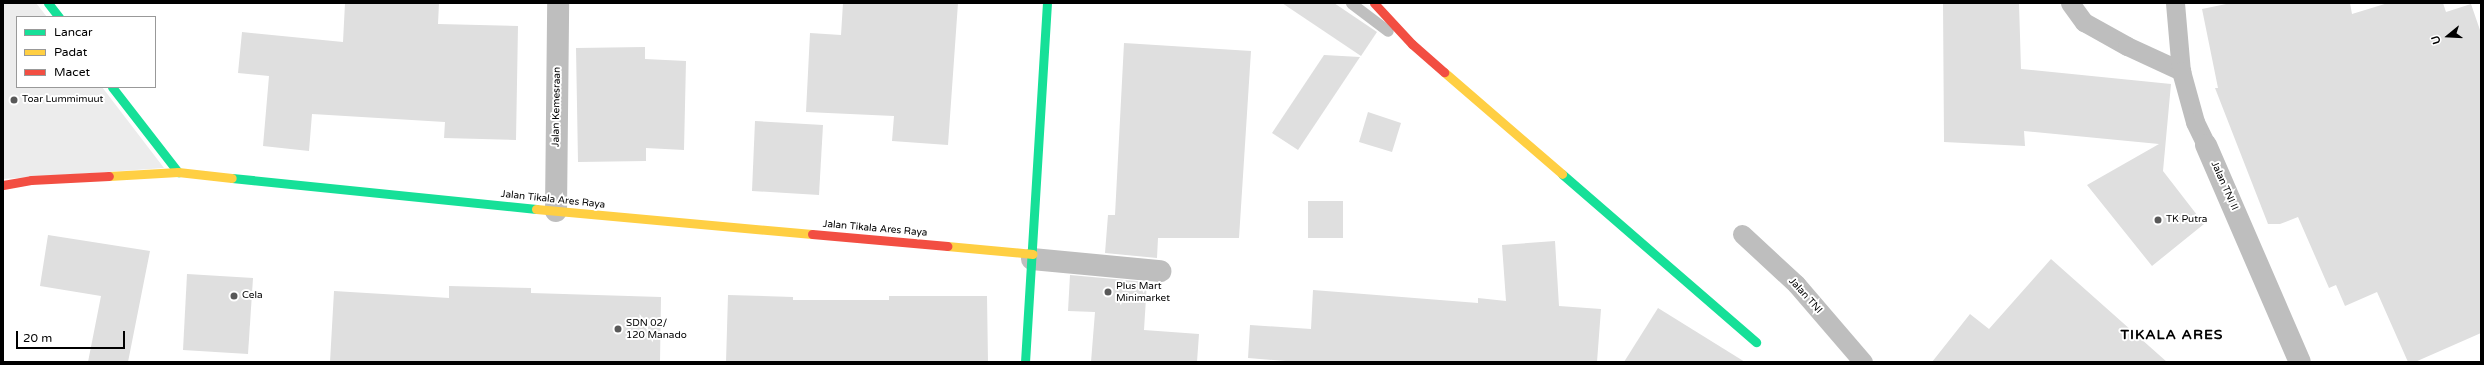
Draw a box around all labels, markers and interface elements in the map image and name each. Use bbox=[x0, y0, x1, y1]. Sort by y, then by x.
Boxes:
legend bbox=[16, 16, 156, 88]
north arrow bbox=[2428, 16, 2468, 56]
text: Lancar bbox=[54, 25, 93, 39]
text: U bbox=[2429, 34, 2444, 46]
text: Padat bbox=[54, 45, 87, 59]
text: Macet bbox=[54, 65, 90, 79]
street label: Jalan Kemesraan bbox=[550, 67, 564, 147]
place label: Toar Lummimuut bbox=[22, 94, 103, 106]
marker: Toar Lummimuut bbox=[9, 95, 19, 105]
street label: Jalan TNI II bbox=[2208, 160, 2240, 212]
street label: Jalan Tikala Ares Raya bbox=[500, 189, 606, 211]
place label: TK Putra bbox=[2166, 214, 2207, 226]
marker: TK Putra bbox=[2153, 215, 2163, 225]
street label: Jalan Tikala Ares Raya bbox=[822, 218, 928, 240]
street label: Jalan TNI bbox=[1786, 276, 1824, 316]
place label: Plus Mart Minimarket bbox=[1116, 280, 1170, 304]
marker: Plus Mart Minimarket bbox=[1103, 287, 1113, 297]
place label: Cela bbox=[242, 290, 263, 302]
marker: Cela bbox=[229, 291, 239, 301]
place label: SDN 02/ 120 Manado bbox=[626, 317, 687, 340]
scale bar bbox=[18, 323, 127, 349]
marker: SDN 02/ 120 Manado bbox=[613, 324, 623, 334]
district label: TIKALA ARES bbox=[2121, 327, 2223, 343]
text: 20 m bbox=[23, 331, 52, 345]

